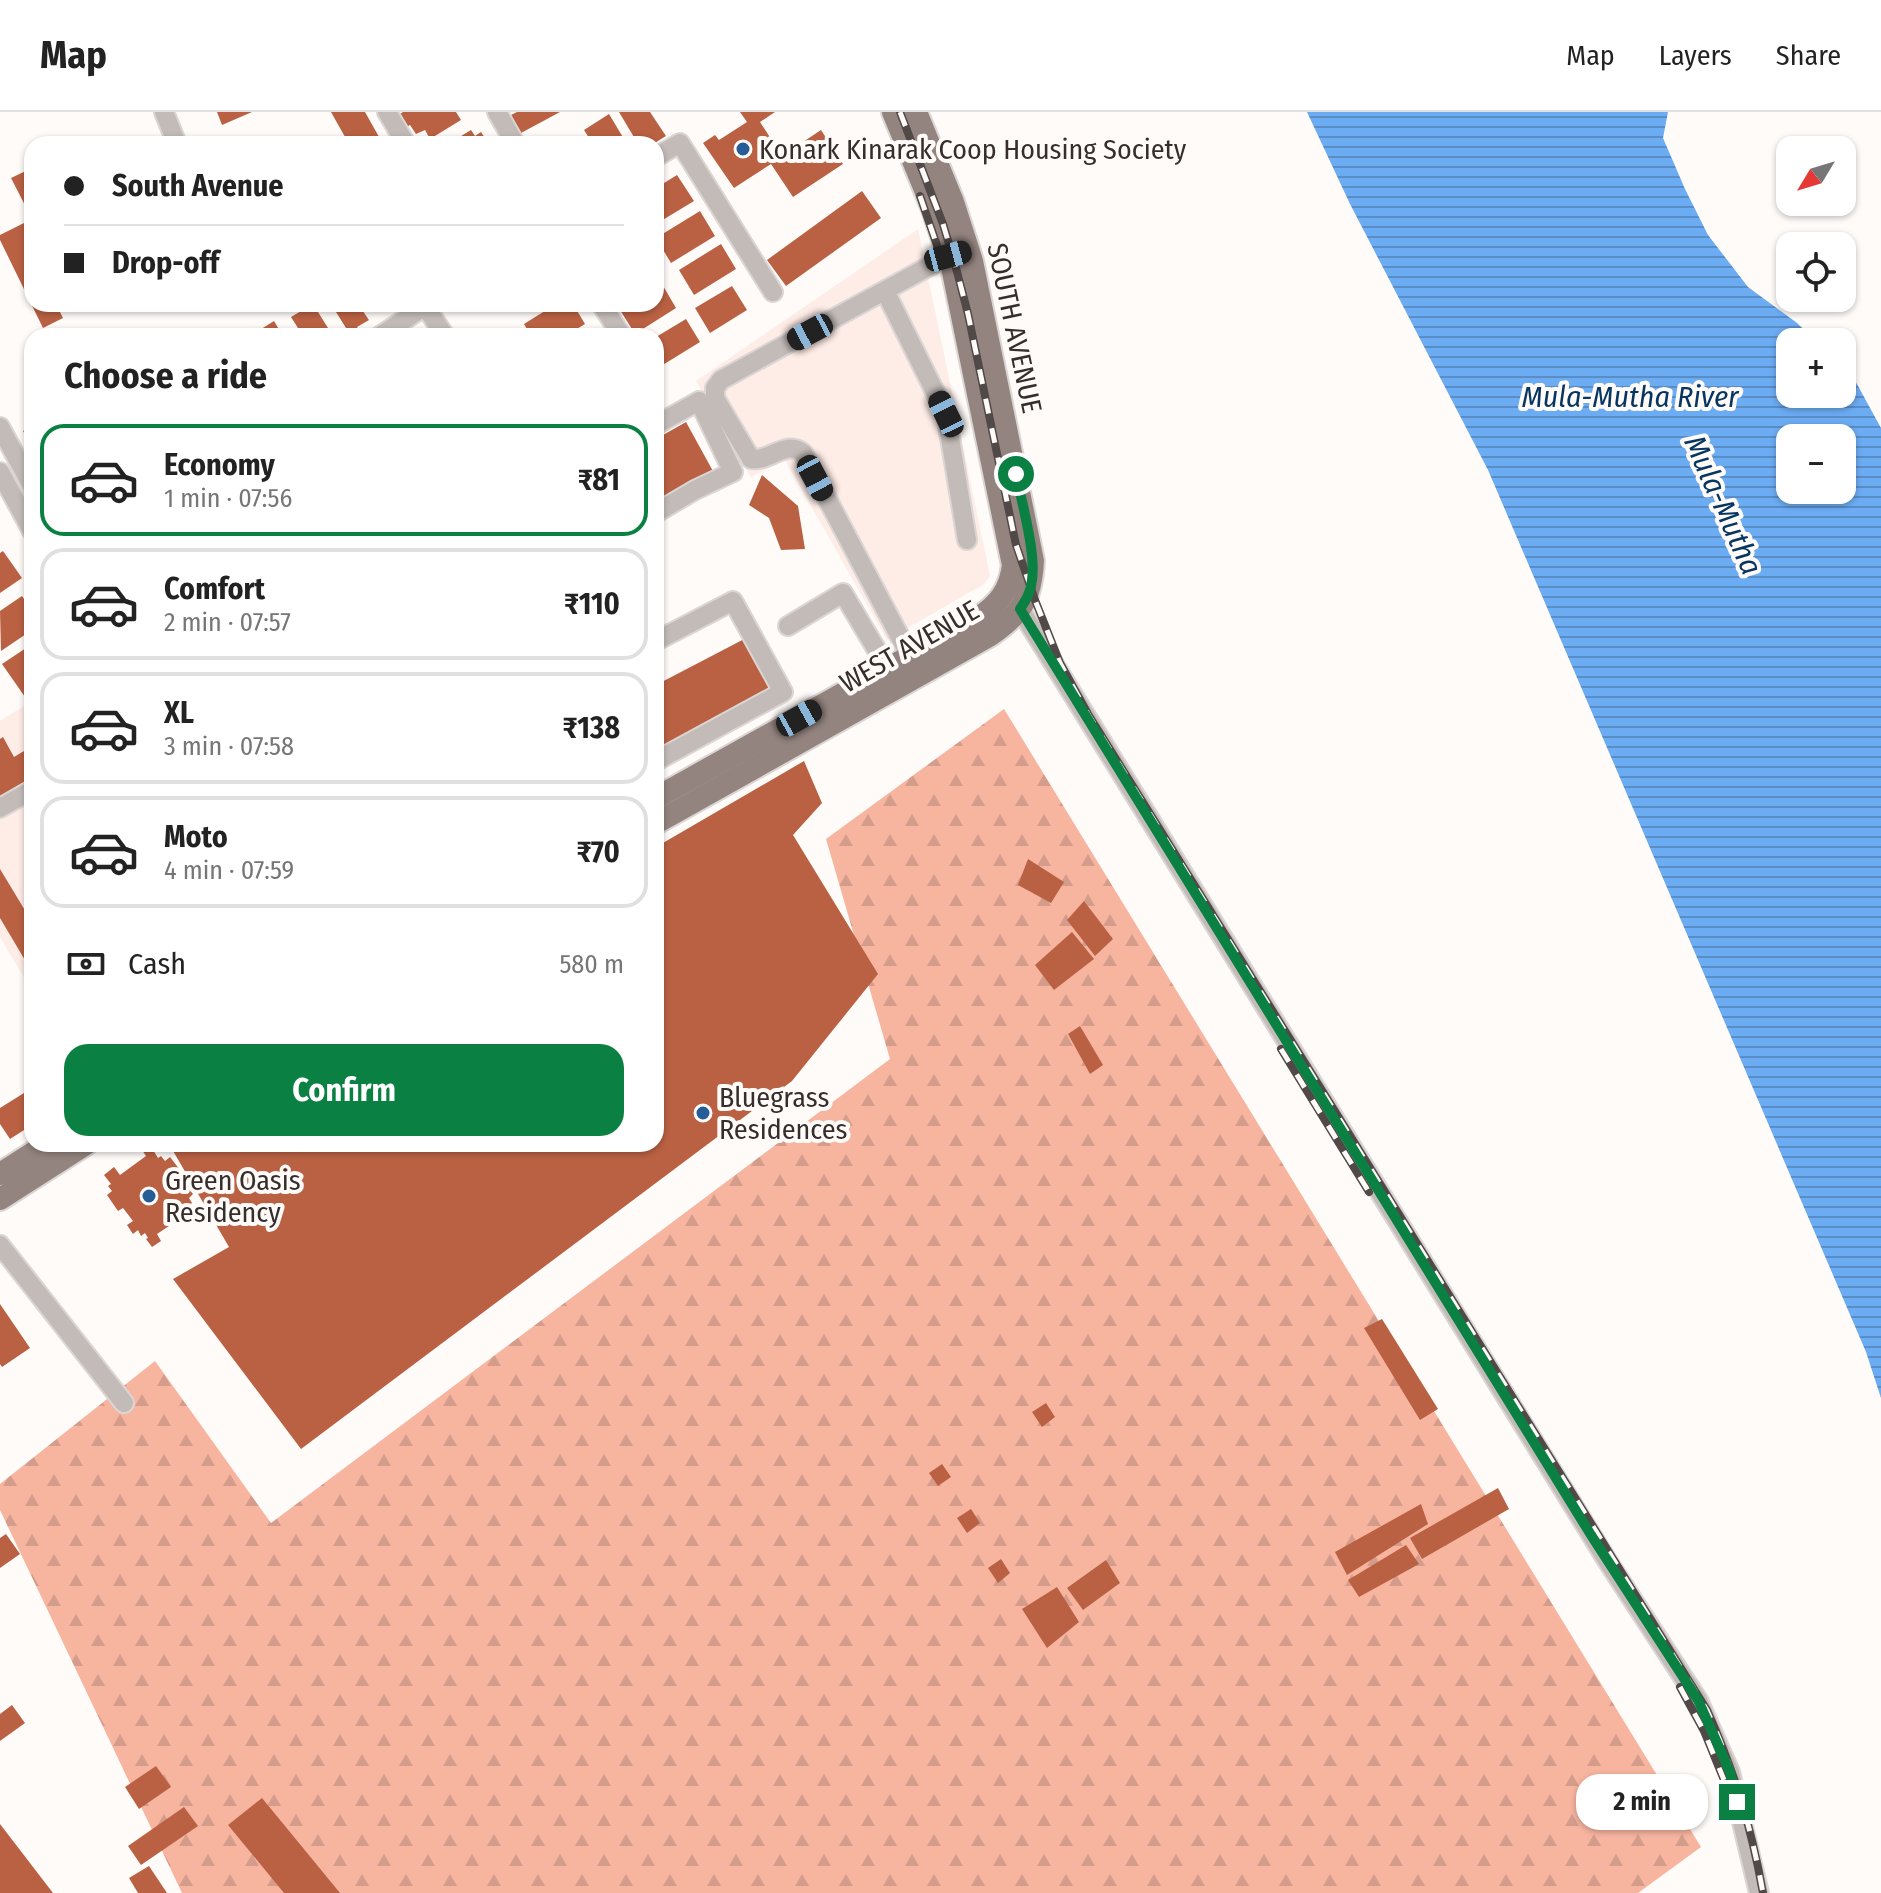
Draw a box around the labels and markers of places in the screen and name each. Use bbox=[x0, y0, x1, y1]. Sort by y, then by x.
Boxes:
place label: Konark Kinarak Coop Housing Society bbox=[759, 133, 1187, 166]
marker: Konark Kinarak Coop Housing Society bbox=[734, 140, 752, 158]
place label: Bluegrass Residences bbox=[719, 1081, 848, 1146]
marker: Bluegrass Residences bbox=[694, 1104, 712, 1122]
place label: Green Oasis Residency bbox=[165, 1164, 301, 1229]
marker: Green Oasis Residency bbox=[140, 1187, 158, 1205]

